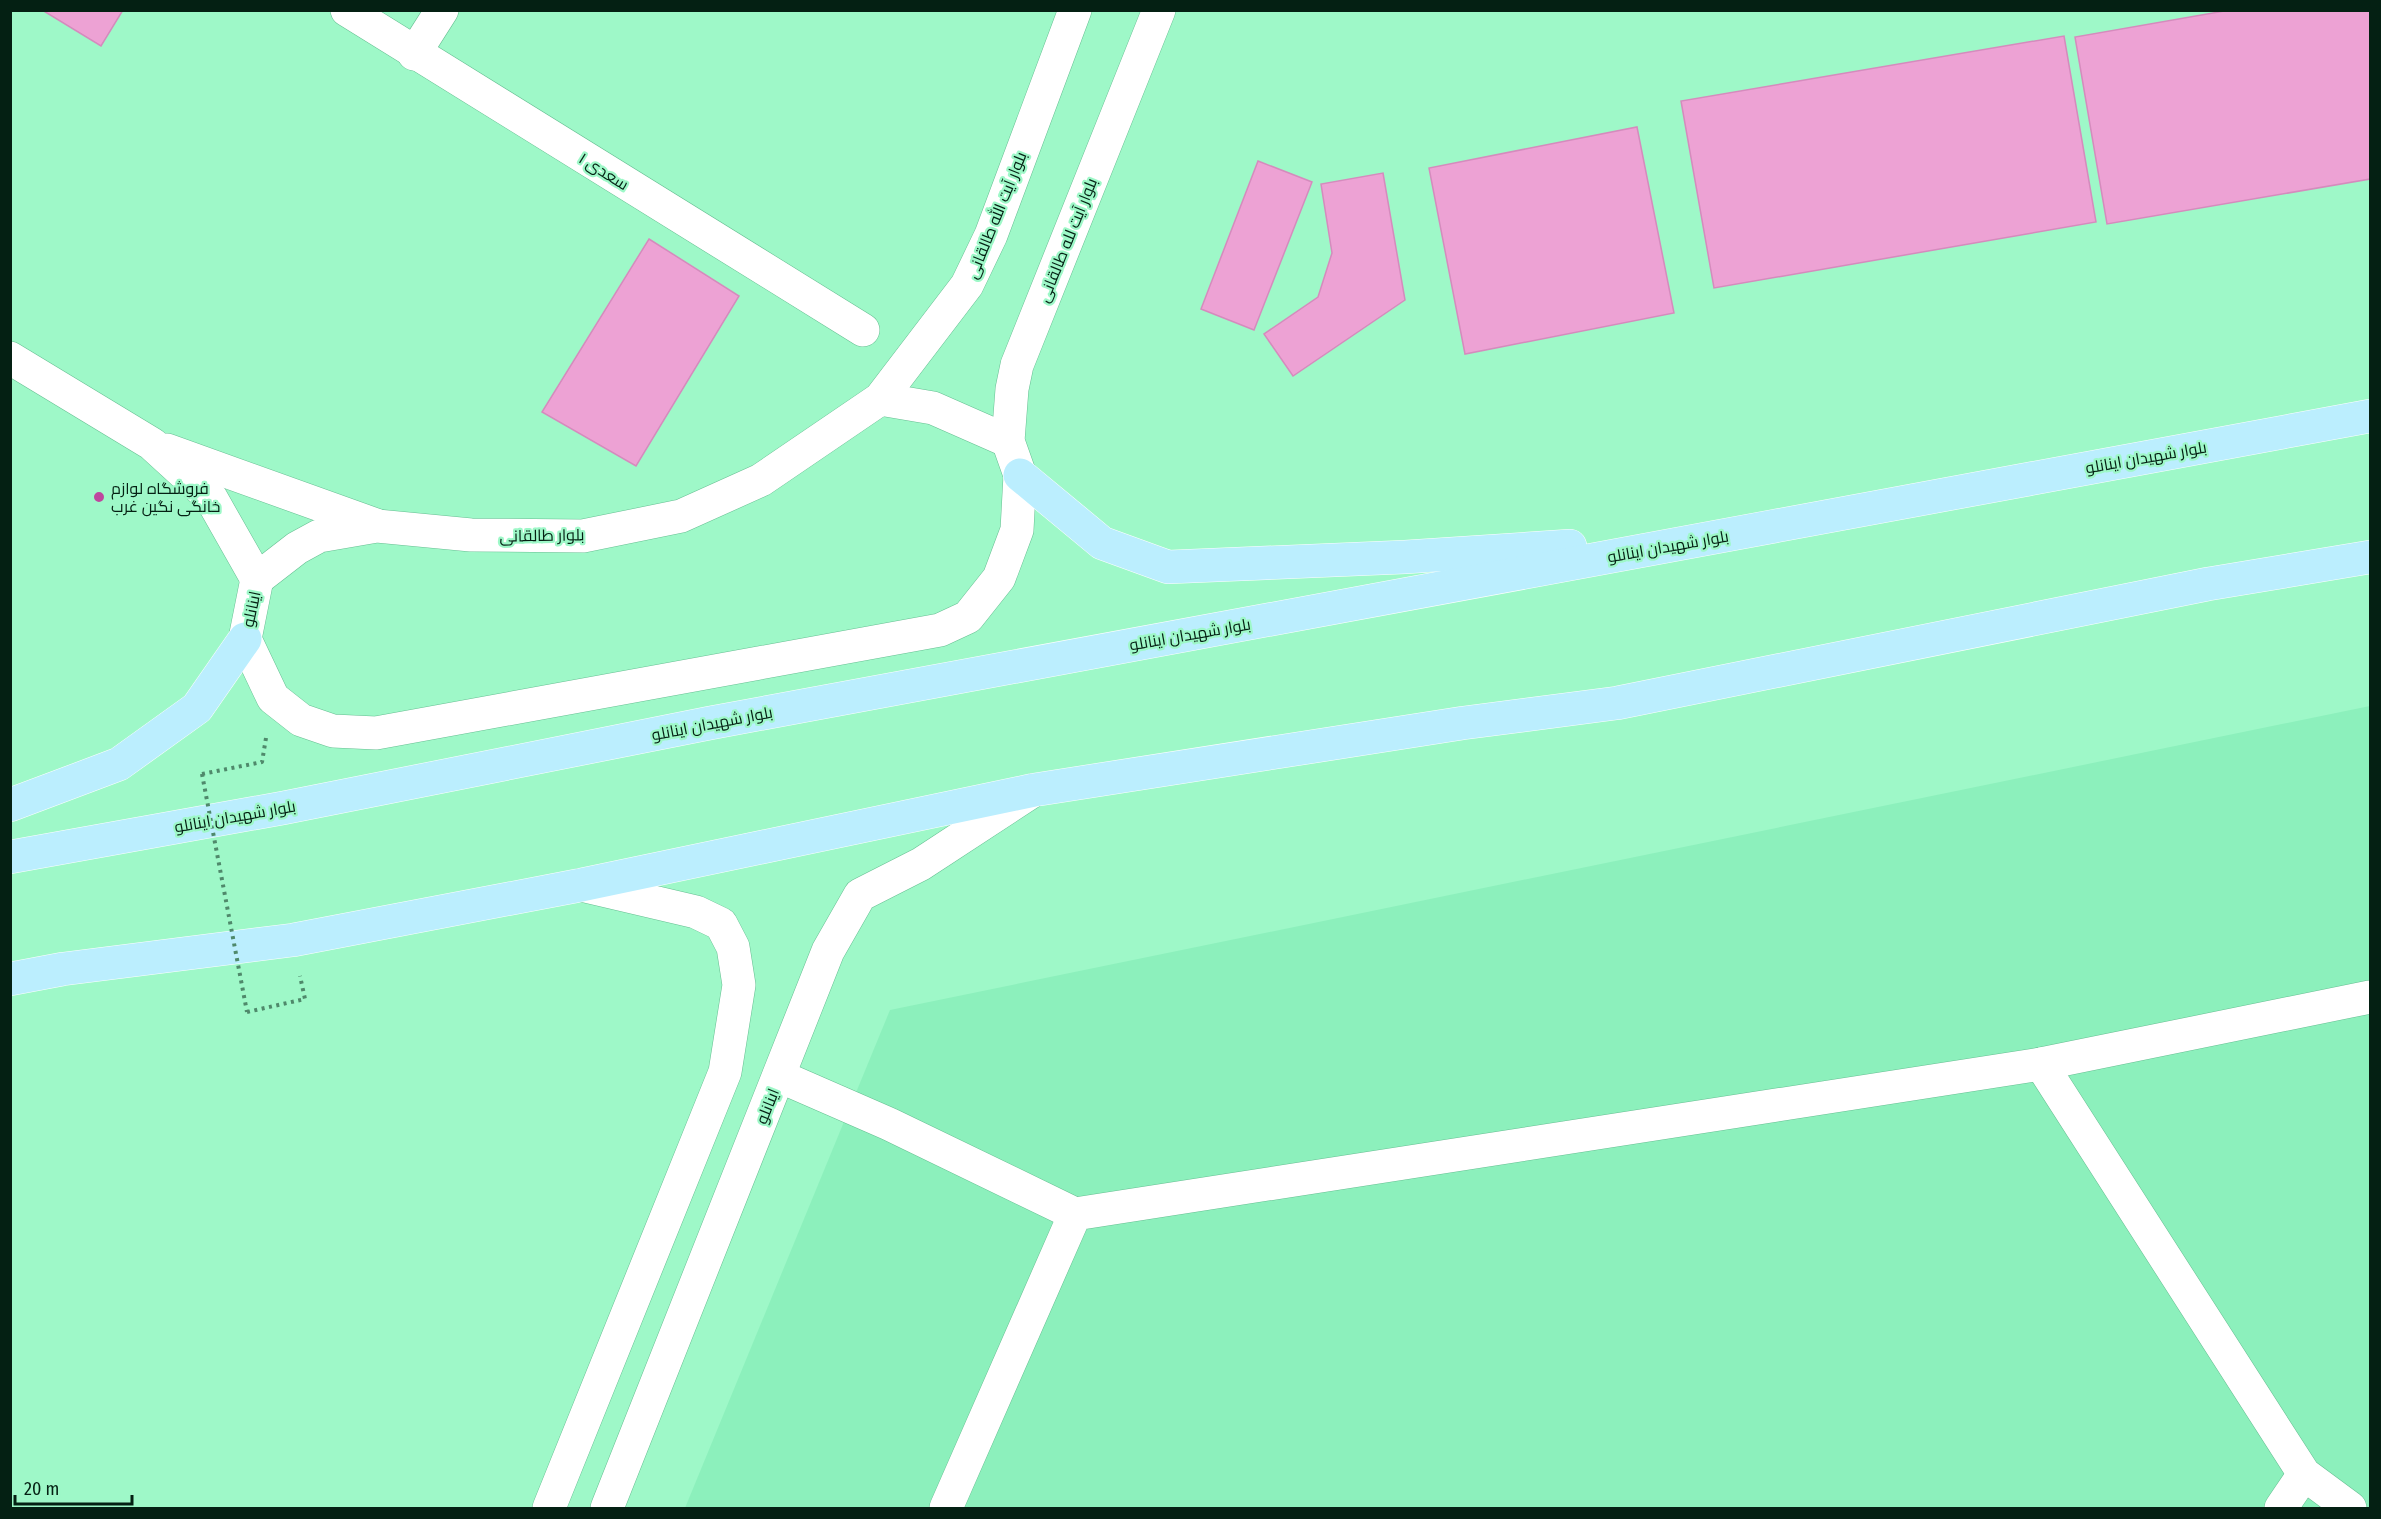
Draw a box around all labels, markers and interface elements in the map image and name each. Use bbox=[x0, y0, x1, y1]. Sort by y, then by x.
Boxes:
street label: بلوار آیت الله طالقانی bbox=[961, 148, 1032, 282]
street label: سعدی ۱ bbox=[575, 149, 632, 195]
street label: بلوار آیت لله طالقانی bbox=[1034, 175, 1102, 306]
street label: بلوار شهیدان اینانلو bbox=[2084, 437, 2208, 479]
place label: فروشگاه لوازم خانگی نگین غرب bbox=[111, 479, 220, 517]
marker: فروشگاه لوازم خانگی نگین غرب bbox=[92, 490, 106, 504]
street label: بلوار طالقانی bbox=[499, 525, 585, 547]
street label: بلوار شهیدان اینانلو bbox=[1606, 526, 1730, 568]
street label: اینانلو bbox=[238, 589, 265, 629]
street label: بلوار شهیدان اینانلو bbox=[1128, 614, 1252, 656]
street label: بلوار شهیدان اینانلو bbox=[650, 702, 774, 746]
street label: بلوار شهیدان اینانلو bbox=[173, 796, 297, 838]
street label: اینانلو bbox=[752, 1086, 783, 1127]
scale bar bbox=[15, 1468, 132, 1506]
text: 20 m bbox=[24, 1478, 59, 1500]

